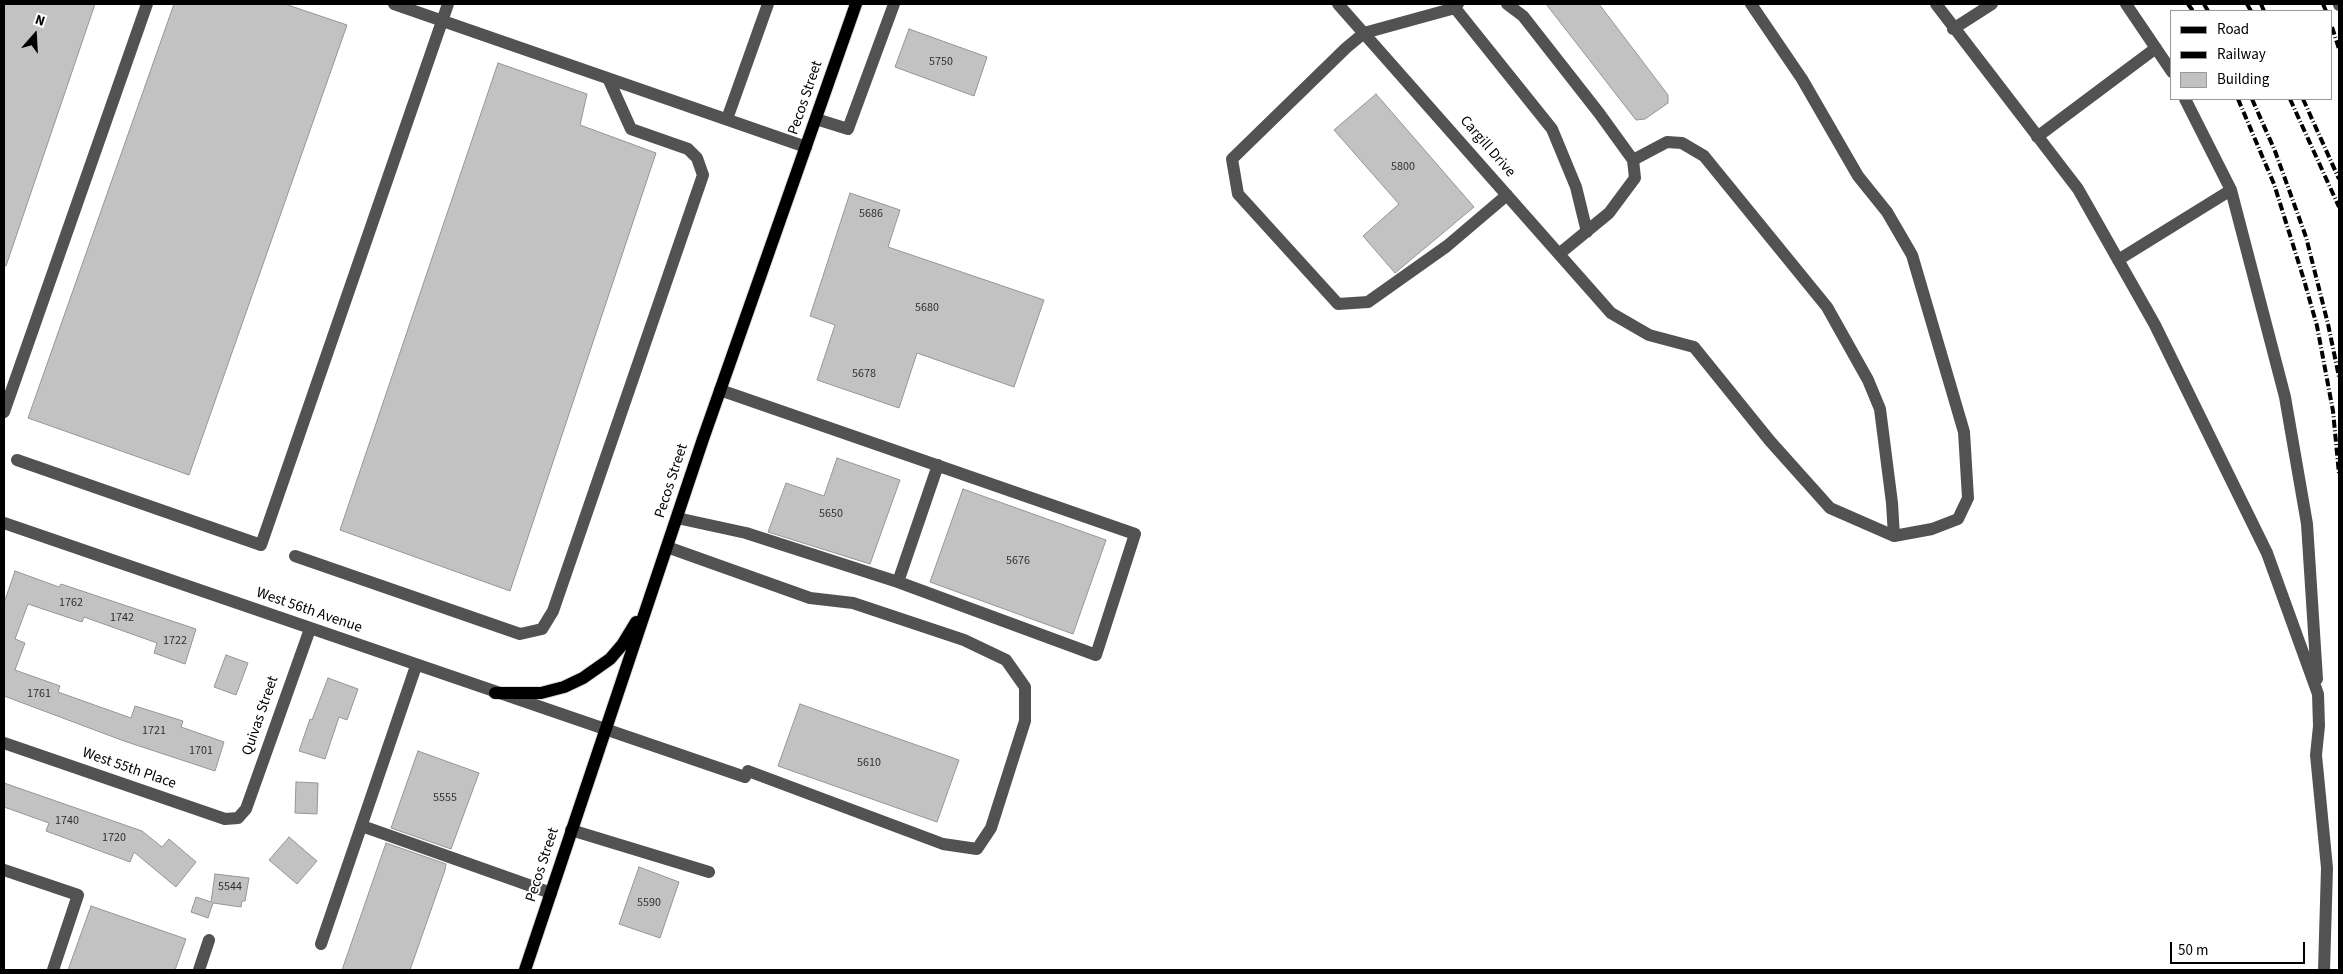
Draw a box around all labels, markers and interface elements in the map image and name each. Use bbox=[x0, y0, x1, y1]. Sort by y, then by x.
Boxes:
north arrow bbox=[10, 10, 60, 60]
text: N bbox=[32, 10, 48, 32]
legend bbox=[2170, 10, 2333, 100]
text: Road bbox=[2217, 19, 2249, 40]
text: Railway bbox=[2217, 44, 2266, 65]
house number: 5750 bbox=[929, 55, 953, 69]
street label: Pecos Street bbox=[785, 59, 827, 137]
text: Building bbox=[2217, 69, 2269, 90]
street label: Cargill Drive bbox=[1455, 113, 1519, 181]
house number: 5800 bbox=[1391, 160, 1415, 174]
house number: 5686 bbox=[859, 207, 883, 221]
house number: 5680 bbox=[915, 301, 939, 315]
house number: 5678 bbox=[852, 367, 876, 381]
street label: Pecos Street bbox=[652, 442, 692, 520]
house number: 5650 bbox=[819, 507, 843, 521]
house number: 5676 bbox=[1006, 554, 1030, 568]
street label: West 56th Avenue bbox=[254, 584, 364, 638]
house number: 1762 bbox=[59, 596, 83, 610]
house number: 1742 bbox=[110, 611, 134, 625]
house number: 1722 bbox=[163, 634, 187, 648]
street label: Quivas Street bbox=[239, 674, 283, 758]
house number: 1761 bbox=[27, 687, 51, 701]
house number: 1721 bbox=[142, 724, 166, 738]
street label: West 55th Place bbox=[80, 744, 178, 794]
house number: 1701 bbox=[189, 744, 213, 758]
house number: 5610 bbox=[857, 756, 881, 770]
house number: 5555 bbox=[433, 791, 457, 805]
house number: 1740 bbox=[55, 814, 79, 828]
street label: Pecos Street bbox=[523, 826, 563, 904]
house number: 1720 bbox=[102, 831, 126, 845]
house number: 5544 bbox=[218, 880, 242, 894]
house number: 5590 bbox=[637, 896, 661, 910]
scale bar bbox=[2173, 932, 2308, 964]
text: 50 m bbox=[2178, 940, 2208, 961]

